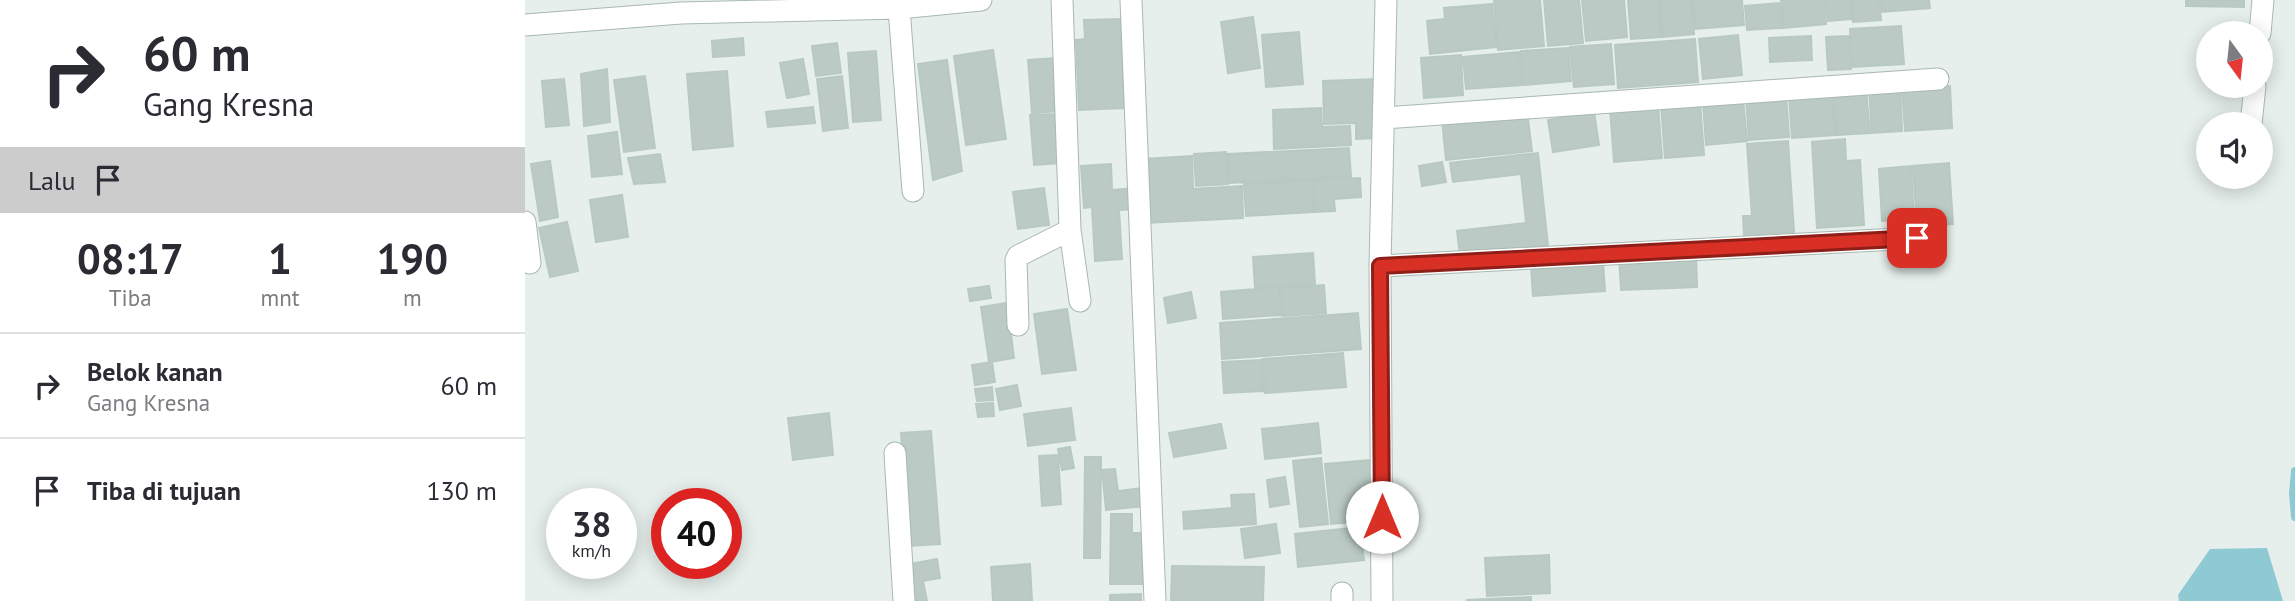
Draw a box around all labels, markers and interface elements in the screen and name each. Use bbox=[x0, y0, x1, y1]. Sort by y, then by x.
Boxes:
text: 60 m bbox=[143, 21, 250, 85]
north arrow bbox=[2196, 21, 2273, 98]
map controls bbox=[2196, 21, 2273, 189]
icon: right bbox=[28, 28, 119, 119]
text: Gang Kresna bbox=[143, 83, 314, 125]
button: sound bbox=[2196, 112, 2273, 189]
icon: arrive bbox=[89, 161, 127, 199]
text: Lalu bbox=[28, 164, 75, 197]
pin bbox=[1887, 208, 1947, 268]
icon: arrive bbox=[1898, 219, 1936, 257]
text: 08:17 bbox=[77, 231, 184, 286]
text: 1 bbox=[268, 231, 292, 286]
text: 190 bbox=[377, 231, 448, 286]
text: Tiba bbox=[109, 283, 152, 312]
text: mnt bbox=[261, 283, 300, 312]
text: m bbox=[403, 283, 422, 312]
text: Belok kanan bbox=[87, 355, 223, 388]
icon: right bbox=[28, 367, 66, 405]
text: 60 m bbox=[441, 369, 497, 402]
text: Gang Kresna bbox=[87, 388, 210, 417]
icon: arrive bbox=[28, 472, 66, 510]
text: Tiba di tujuan bbox=[87, 474, 241, 507]
text: 130 m bbox=[426, 474, 497, 507]
position arrow bbox=[1345, 480, 1419, 554]
speed limit sign: 40 bbox=[651, 488, 742, 579]
text: 38 bbox=[572, 501, 611, 547]
text: km/h bbox=[572, 539, 611, 562]

